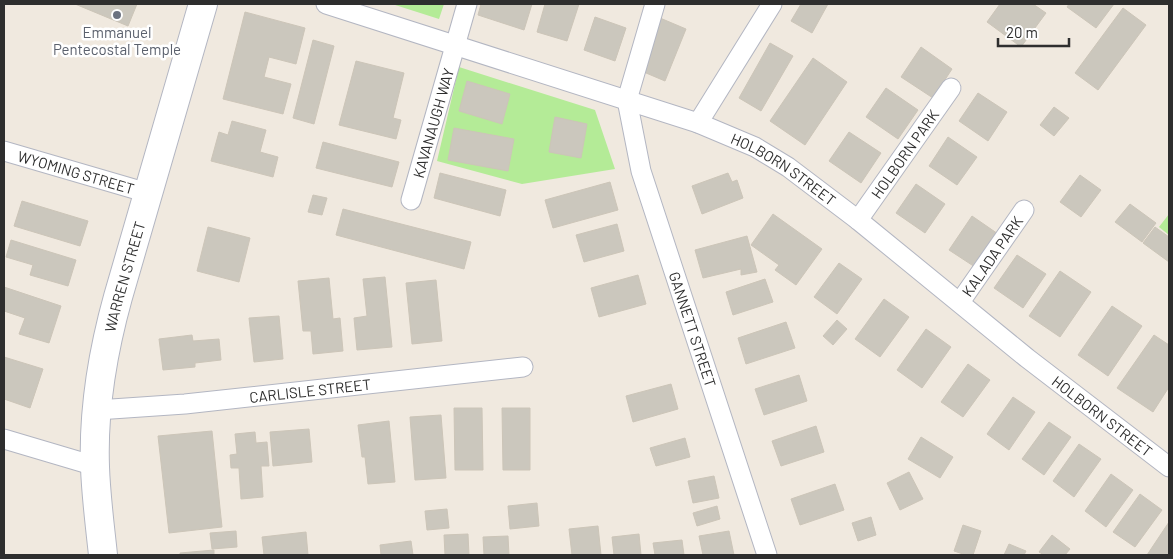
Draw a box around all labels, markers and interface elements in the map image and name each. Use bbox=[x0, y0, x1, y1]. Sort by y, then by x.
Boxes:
marker: Emmanuel Pentecostal Temple bbox=[111, 9, 123, 21]
scale bar bbox=[998, 15, 1069, 47]
place label: Emmanuel Pentecostal Temple bbox=[53, 23, 181, 58]
text: 20 m bbox=[1006, 23, 1038, 41]
street label: KAVANAUGH WAY bbox=[409, 66, 457, 180]
street label: HOLBORN PARK bbox=[867, 106, 942, 202]
street label: HOLBORN STREET bbox=[728, 129, 840, 209]
street label: WYOMING STREET bbox=[16, 146, 136, 198]
street label: KALADA PARK bbox=[958, 212, 1026, 300]
street label: WARREN STREET bbox=[100, 219, 149, 334]
street label: GANNETT STREET bbox=[666, 269, 720, 389]
street label: HOLBORN STREET bbox=[1049, 372, 1156, 460]
street label: CARLISLE STREET bbox=[248, 375, 372, 406]

